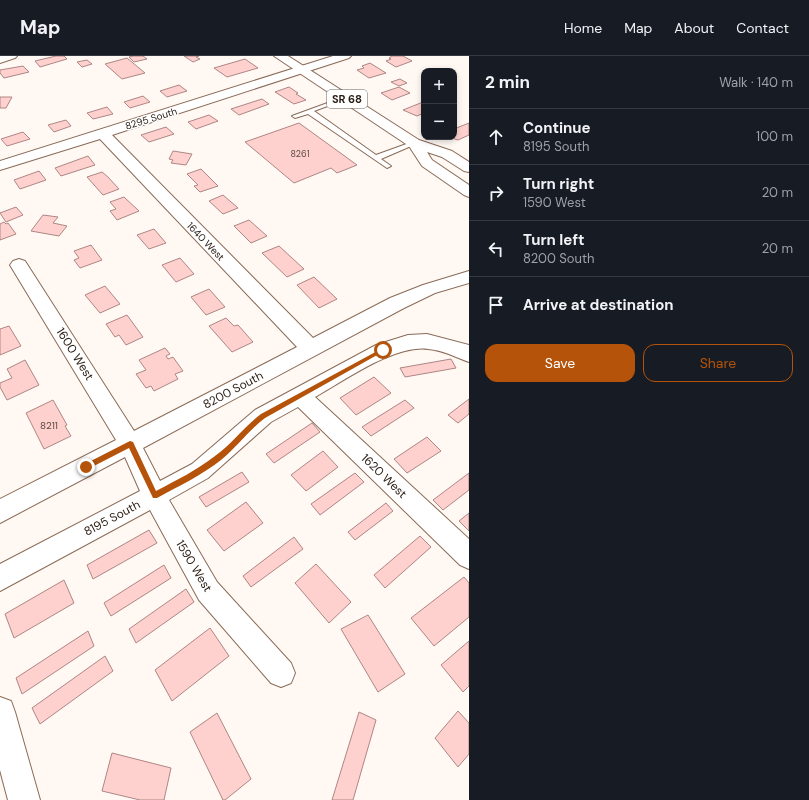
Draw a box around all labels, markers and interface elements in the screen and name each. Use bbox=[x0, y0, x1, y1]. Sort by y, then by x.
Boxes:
text: Map bbox=[20, 15, 60, 40]
text: Home bbox=[564, 19, 602, 37]
text: Map bbox=[624, 19, 652, 37]
text: About bbox=[674, 19, 714, 37]
text: Contact bbox=[736, 19, 789, 37]
map controls bbox=[421, 68, 457, 140]
button: + bbox=[421, 68, 457, 104]
text: 2 min bbox=[485, 71, 530, 93]
text: Walk · 140 m bbox=[719, 74, 793, 91]
road number: SR 68 bbox=[327, 90, 367, 108]
street label: 8295 South bbox=[124, 104, 179, 133]
button: − bbox=[421, 104, 457, 140]
text: Continue bbox=[523, 118, 591, 138]
icon: ahead bbox=[485, 126, 507, 148]
text: 100 m bbox=[756, 128, 793, 145]
text: 8195 South bbox=[523, 138, 590, 155]
house number: 8261 bbox=[291, 148, 310, 160]
text: Turn right bbox=[523, 174, 594, 194]
icon: right bbox=[485, 182, 507, 204]
text: 20 m bbox=[762, 184, 793, 201]
text: 1590 West bbox=[523, 194, 586, 211]
street label: 1640 West bbox=[184, 219, 227, 263]
text: Turn left bbox=[523, 230, 584, 250]
icon: left bbox=[485, 238, 507, 260]
text: 20 m bbox=[762, 240, 793, 257]
text: 8200 South bbox=[523, 250, 595, 267]
icon: arrive bbox=[485, 294, 507, 316]
text: Arrive at destination bbox=[523, 295, 674, 315]
street label: 1600 West bbox=[53, 325, 98, 384]
route start bbox=[374, 341, 392, 359]
button: Save bbox=[485, 344, 635, 382]
button: Share bbox=[643, 344, 793, 382]
street label: 8200 South bbox=[200, 367, 266, 413]
house number: 8211 bbox=[40, 419, 58, 432]
street label: 1620 West bbox=[358, 450, 410, 502]
route end bbox=[77, 458, 95, 476]
street label: 8195 South bbox=[81, 496, 143, 539]
street label: 1590 West bbox=[172, 537, 216, 595]

